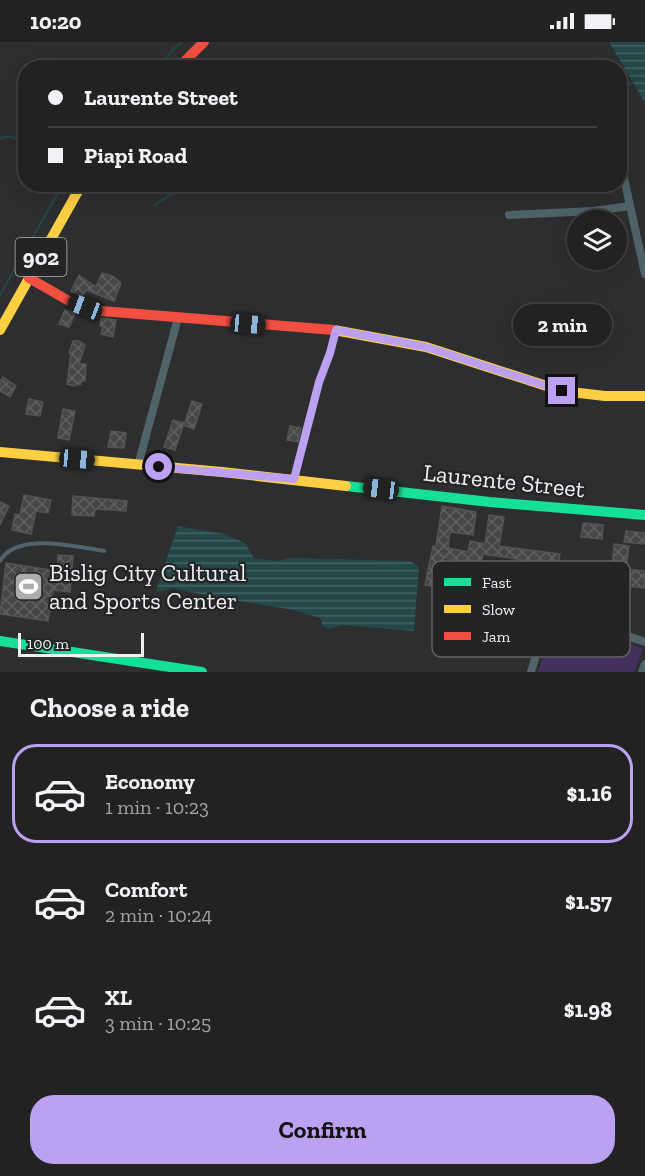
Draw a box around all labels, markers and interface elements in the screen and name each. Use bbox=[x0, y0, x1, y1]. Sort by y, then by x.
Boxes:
text: 10:20 bbox=[30, 8, 82, 35]
text: Laurente Street bbox=[84, 84, 238, 111]
text: Piapi Road bbox=[84, 142, 187, 169]
map controls bbox=[567, 210, 627, 270]
button: layers bbox=[567, 210, 627, 270]
road number: 902 bbox=[15, 238, 66, 276]
car bbox=[65, 292, 105, 322]
callout: 2 min bbox=[512, 304, 612, 346]
car bbox=[229, 313, 267, 335]
text: 2 min bbox=[538, 313, 587, 337]
route end bbox=[548, 377, 575, 404]
car bbox=[58, 448, 96, 470]
route start bbox=[145, 453, 172, 480]
street label: Laurente Street bbox=[422, 458, 586, 503]
car bbox=[362, 478, 400, 500]
place label: Bislig City Cultural and Sports Center bbox=[49, 558, 246, 615]
legend bbox=[432, 561, 630, 657]
sports icon: Bislig City Cultural and Sports Center bbox=[12, 571, 44, 603]
text: Fast bbox=[482, 573, 511, 592]
text: Slow bbox=[482, 600, 516, 619]
text: Jam bbox=[482, 627, 511, 646]
scale bar bbox=[18, 630, 144, 658]
text: 100 m bbox=[27, 634, 69, 653]
text: Choose a ride bbox=[30, 692, 189, 724]
icon: car bbox=[33, 767, 87, 821]
text: Economy bbox=[105, 768, 195, 795]
text: $1.16 bbox=[567, 780, 612, 807]
text: 1 min · 10:23 bbox=[105, 795, 209, 819]
icon: car bbox=[33, 875, 87, 929]
text: Comfort bbox=[105, 876, 187, 903]
text: $1.57 bbox=[565, 888, 612, 915]
text: 2 min · 10:24 bbox=[105, 903, 212, 927]
icon: car bbox=[33, 983, 87, 1037]
text: XL bbox=[105, 984, 132, 1011]
text: $1.98 bbox=[564, 996, 612, 1023]
text: 3 min · 10:25 bbox=[105, 1011, 211, 1035]
button: Confirm bbox=[30, 1095, 615, 1164]

